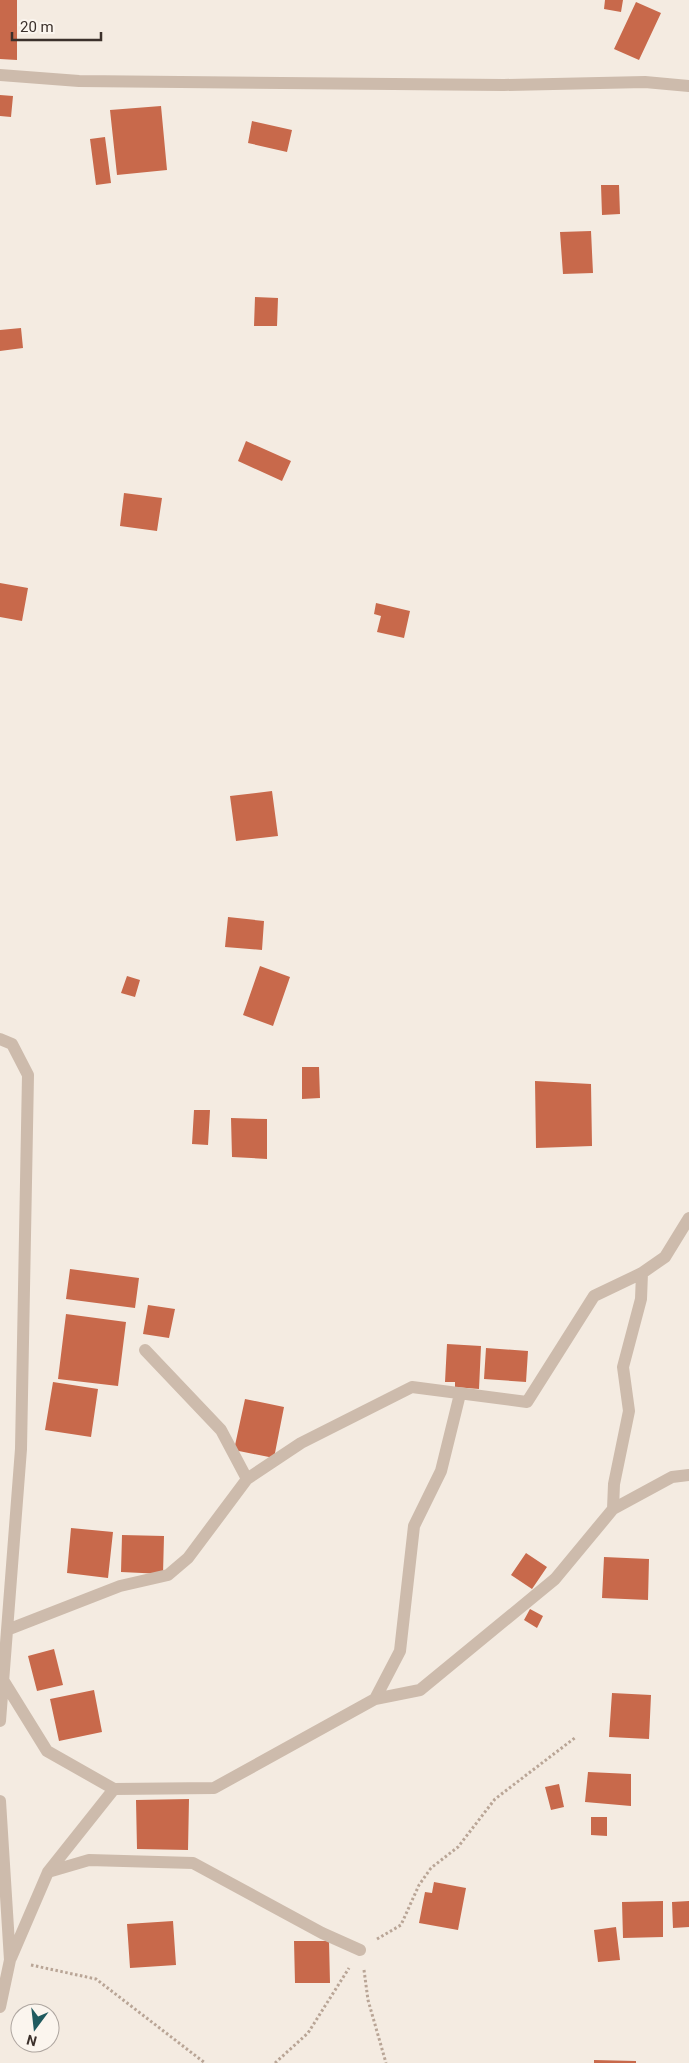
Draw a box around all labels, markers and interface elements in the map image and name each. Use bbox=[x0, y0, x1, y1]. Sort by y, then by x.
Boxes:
scale bar bbox=[12, 10, 101, 42]
text: 20 m bbox=[20, 18, 54, 36]
north arrow bbox=[10, 2003, 60, 2053]
text: N bbox=[25, 2032, 38, 2050]

